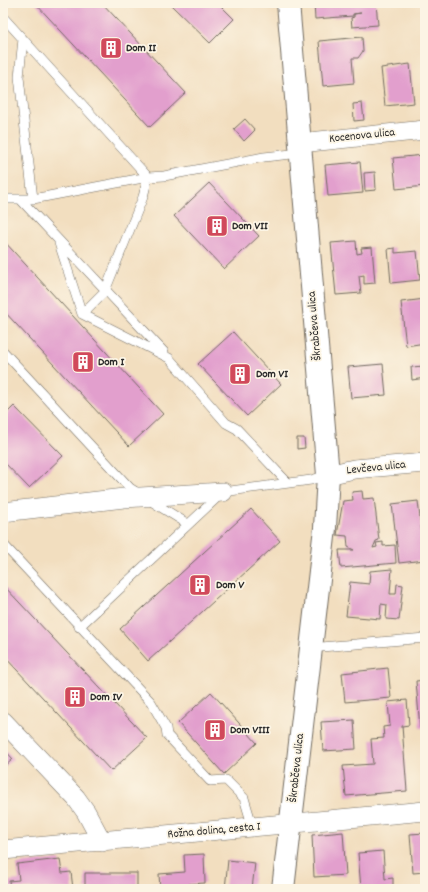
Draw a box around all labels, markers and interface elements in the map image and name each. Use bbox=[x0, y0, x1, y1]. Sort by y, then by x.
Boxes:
building icon: Dom II bbox=[98, 35, 124, 61]
place label: Dom II bbox=[126, 40, 156, 57]
street label: Kocenova ulica bbox=[328, 124, 396, 148]
building icon: Dom VII bbox=[204, 213, 230, 239]
place label: Dom VII bbox=[232, 218, 268, 235]
street label: Škrabčeva ulica bbox=[303, 290, 326, 361]
building icon: Dom I bbox=[70, 349, 96, 375]
place label: Dom I bbox=[98, 354, 125, 371]
building icon: Dom VI bbox=[227, 361, 253, 387]
place label: Dom VI bbox=[256, 366, 288, 383]
street label: Levčeva ulica bbox=[346, 456, 407, 480]
building icon: Dom V bbox=[187, 572, 213, 598]
place label: Dom V bbox=[216, 577, 245, 594]
building icon: Dom IV bbox=[62, 684, 88, 710]
place label: Dom IV bbox=[90, 689, 122, 706]
building icon: Dom VIII bbox=[202, 717, 228, 743]
place label: Dom VIII bbox=[230, 722, 270, 739]
street label: Škrabčeva ulica bbox=[285, 732, 309, 803]
street label: Rožna dolina, cesta I bbox=[167, 818, 261, 844]

